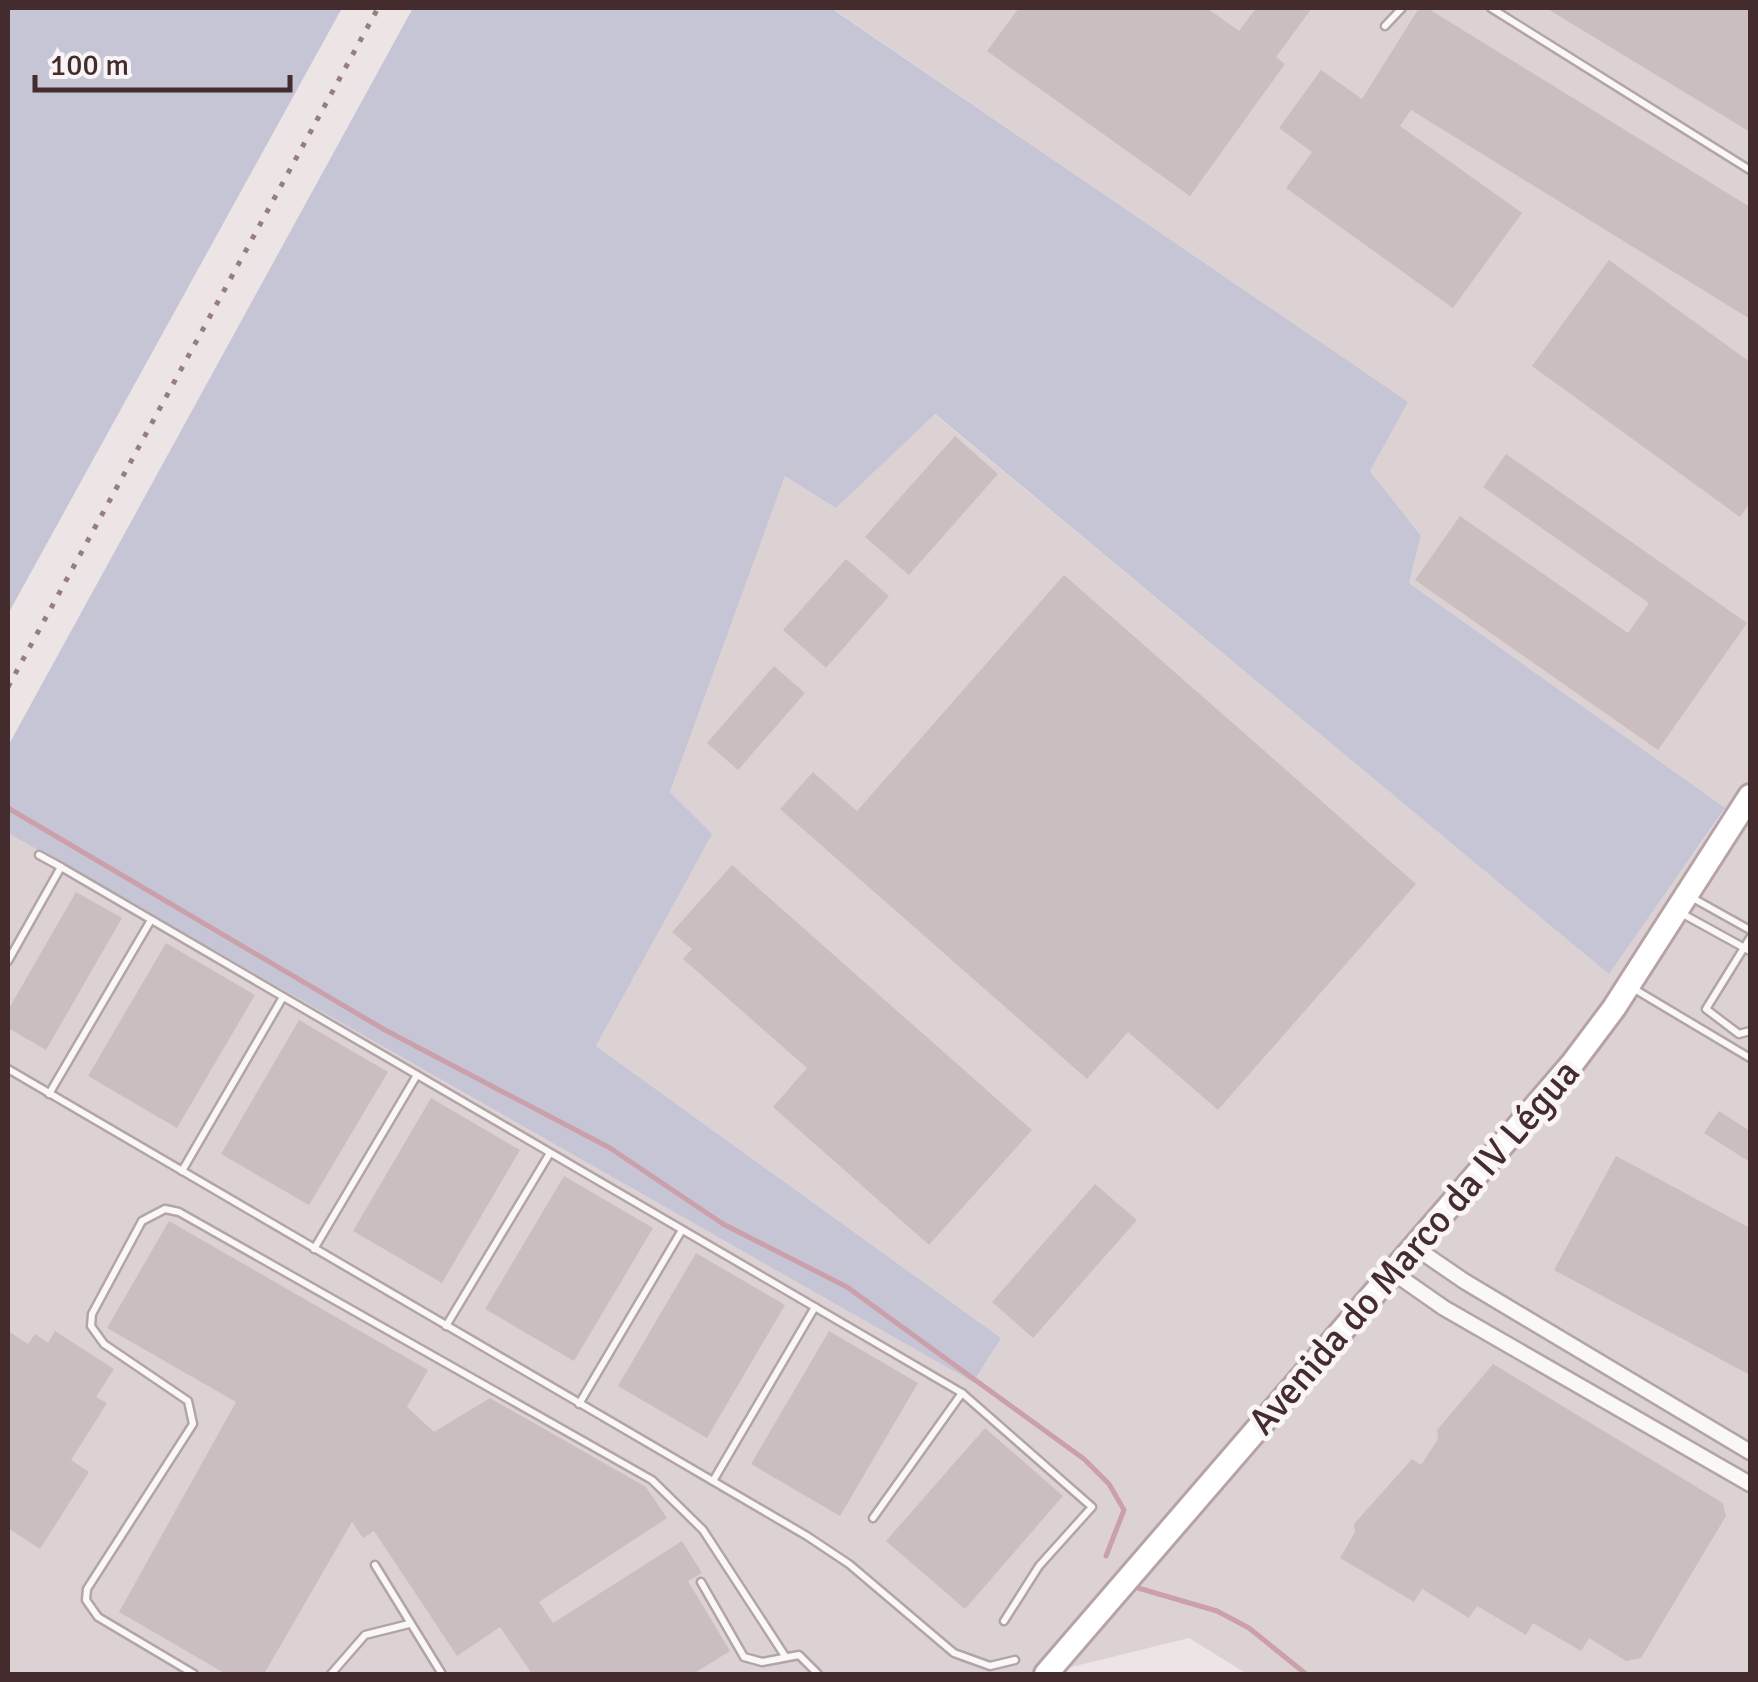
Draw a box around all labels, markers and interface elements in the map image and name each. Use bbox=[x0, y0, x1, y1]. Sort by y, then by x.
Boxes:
scale bar bbox=[35, 30, 290, 92]
text: 100 m bbox=[50, 47, 129, 84]
street label: Avenida do Marco da IV Légua bbox=[1238, 1050, 1590, 1444]

